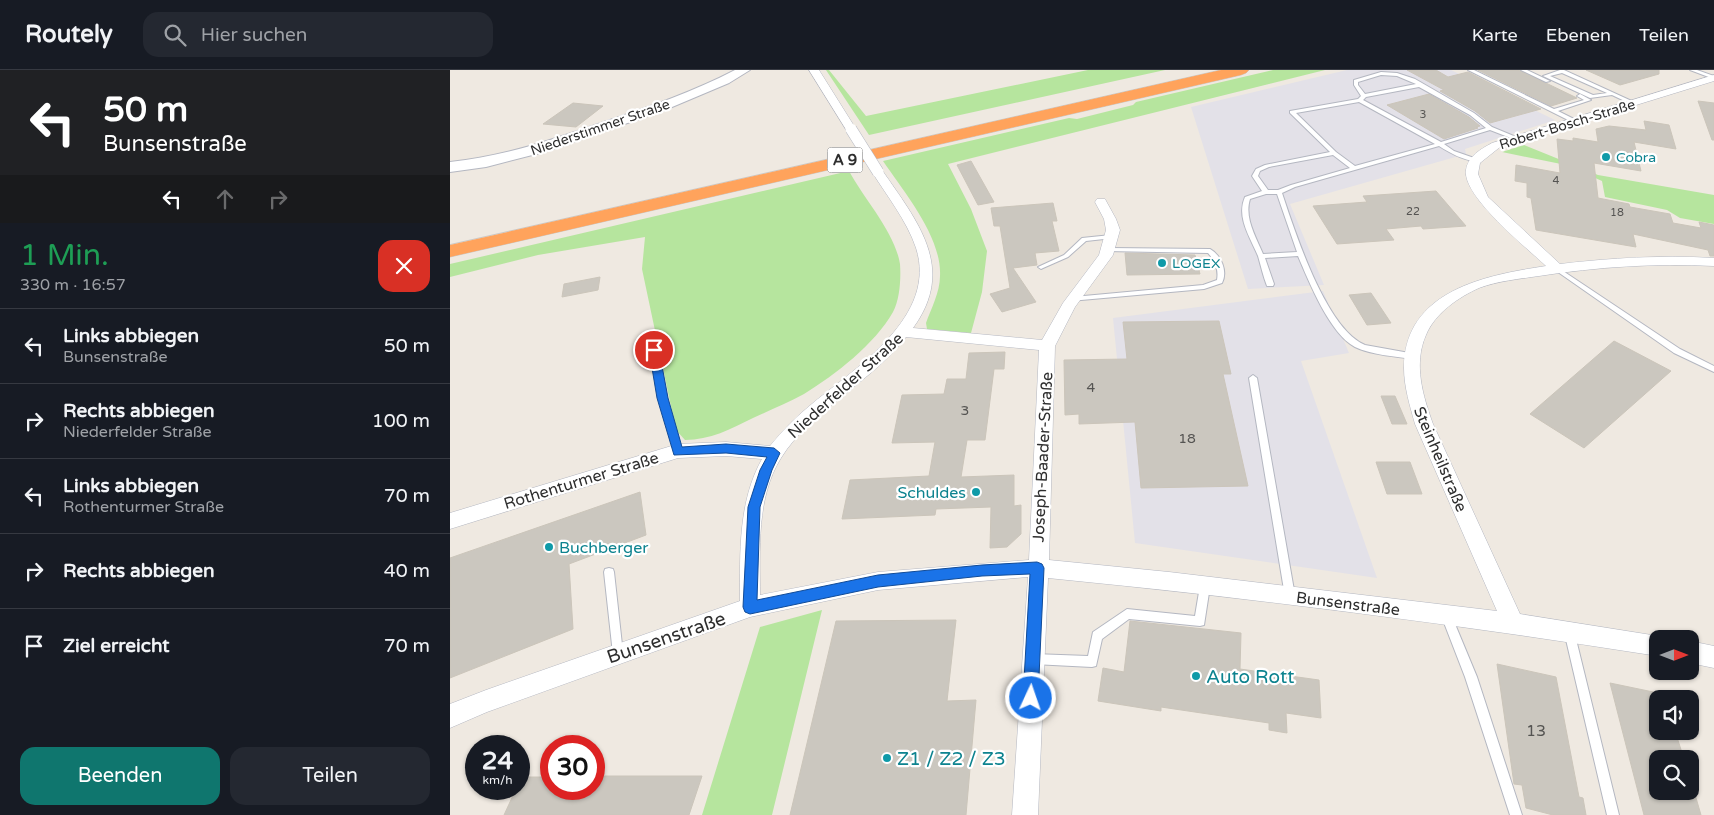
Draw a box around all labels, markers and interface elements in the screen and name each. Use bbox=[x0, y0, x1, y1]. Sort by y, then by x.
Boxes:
search box bbox=[143, 12, 493, 57]
text: Routely bbox=[25, 20, 113, 49]
icon: search bbox=[161, 21, 189, 49]
text: Hier suchen bbox=[201, 24, 307, 46]
text: Karte bbox=[1472, 24, 1518, 46]
text: Ebenen bbox=[1546, 24, 1611, 46]
text: Teilen bbox=[1639, 24, 1689, 46]
text: 50 m bbox=[103, 89, 188, 131]
icon: left bbox=[20, 90, 85, 155]
street label: Niederstimmer Straße bbox=[528, 96, 672, 159]
street label: Robert-Bosch-Straße bbox=[1497, 96, 1637, 153]
house number: 3 bbox=[1420, 108, 1427, 121]
text: Bunsenstraße bbox=[103, 131, 247, 157]
road number: A 9 bbox=[828, 148, 862, 172]
place label: Cobra bbox=[1616, 149, 1656, 166]
marker: Cobra bbox=[1600, 151, 1612, 163]
house number: 4 bbox=[1553, 174, 1560, 187]
icon: left bbox=[158, 185, 186, 213]
icon: ahead bbox=[211, 185, 239, 213]
icon: right bbox=[264, 185, 292, 213]
house number: 22 bbox=[1406, 205, 1420, 218]
house number: 18 bbox=[1610, 206, 1624, 219]
text: 1 Min. bbox=[20, 237, 109, 274]
button: close bbox=[378, 240, 430, 292]
place label: LOGEX bbox=[1172, 255, 1220, 272]
marker: LOGEX bbox=[1156, 257, 1168, 269]
text: 330 m · 16:57 bbox=[20, 275, 126, 295]
text: Links abbiegen bbox=[63, 325, 199, 347]
pin bbox=[633, 329, 675, 371]
street label: Niederfelder Straße bbox=[784, 329, 908, 443]
icon: left bbox=[20, 332, 48, 360]
text: 50 m bbox=[384, 335, 430, 357]
icon: arrive bbox=[640, 336, 668, 364]
text: Bunsenstraße bbox=[63, 347, 168, 367]
street label: Joseph-Baader-Straße bbox=[1029, 371, 1057, 543]
house number: 4 bbox=[1087, 379, 1096, 396]
text: Rechts abbiegen bbox=[63, 400, 215, 422]
house number: 3 bbox=[961, 402, 969, 419]
street label: Steinheilstraße bbox=[1409, 404, 1471, 515]
icon: right bbox=[20, 407, 48, 435]
text: 100 m bbox=[372, 410, 430, 432]
text: Niederfelder Straße bbox=[63, 422, 212, 442]
house number: 18 bbox=[1178, 430, 1196, 447]
street label: Rothenturmer Straße bbox=[501, 448, 661, 514]
text: Links abbiegen bbox=[63, 475, 199, 497]
icon: left bbox=[20, 482, 48, 510]
place label: Schuldes bbox=[897, 483, 966, 503]
text: 70 m bbox=[384, 485, 430, 507]
marker: Schuldes bbox=[970, 486, 982, 498]
text: Rothenturmer Straße bbox=[63, 497, 224, 517]
place label: Buchberger bbox=[559, 538, 649, 558]
marker: Buchberger bbox=[543, 541, 555, 553]
icon: right bbox=[20, 557, 48, 585]
text: Rechts abbiegen bbox=[63, 560, 215, 582]
text: 40 m bbox=[384, 560, 430, 582]
street label: Bunsenstraße bbox=[1295, 588, 1401, 620]
street label: Bunsenstraße bbox=[604, 607, 729, 669]
north arrow bbox=[1649, 630, 1699, 680]
map controls bbox=[1649, 630, 1699, 800]
icon: arrive bbox=[20, 632, 48, 660]
text: Ziel erreicht bbox=[63, 635, 170, 657]
text: 70 m bbox=[384, 635, 430, 657]
place label: Auto Rott bbox=[1206, 666, 1295, 688]
marker: Auto Rott bbox=[1190, 670, 1202, 682]
position arrow bbox=[1004, 671, 1056, 723]
button: sound bbox=[1649, 690, 1699, 740]
house number: 13 bbox=[1526, 721, 1546, 741]
speed limit sign: 30 bbox=[540, 735, 605, 800]
text: 24 bbox=[482, 746, 513, 776]
button: Beenden bbox=[20, 747, 220, 805]
button: Teilen bbox=[230, 747, 430, 805]
place label: Z1 / Z2 / Z3 bbox=[897, 748, 1006, 770]
button: search bbox=[1649, 750, 1699, 800]
marker: Z1 / Z2 / Z3 bbox=[881, 752, 893, 764]
text: km/h bbox=[482, 773, 513, 787]

